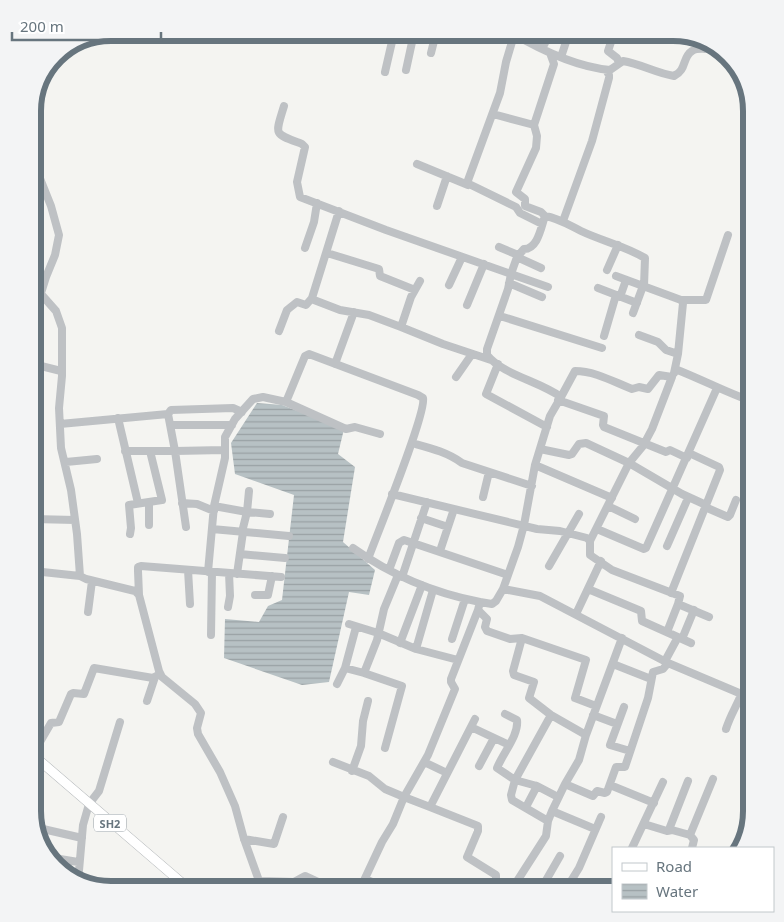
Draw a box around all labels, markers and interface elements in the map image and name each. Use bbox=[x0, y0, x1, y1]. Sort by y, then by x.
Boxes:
scale bar bbox=[12, 10, 161, 42]
text: 200 m bbox=[20, 16, 64, 36]
road number: SH2 bbox=[94, 814, 126, 831]
legend bbox=[612, 847, 774, 912]
text: Road bbox=[656, 856, 692, 876]
text: Water bbox=[656, 881, 698, 901]

